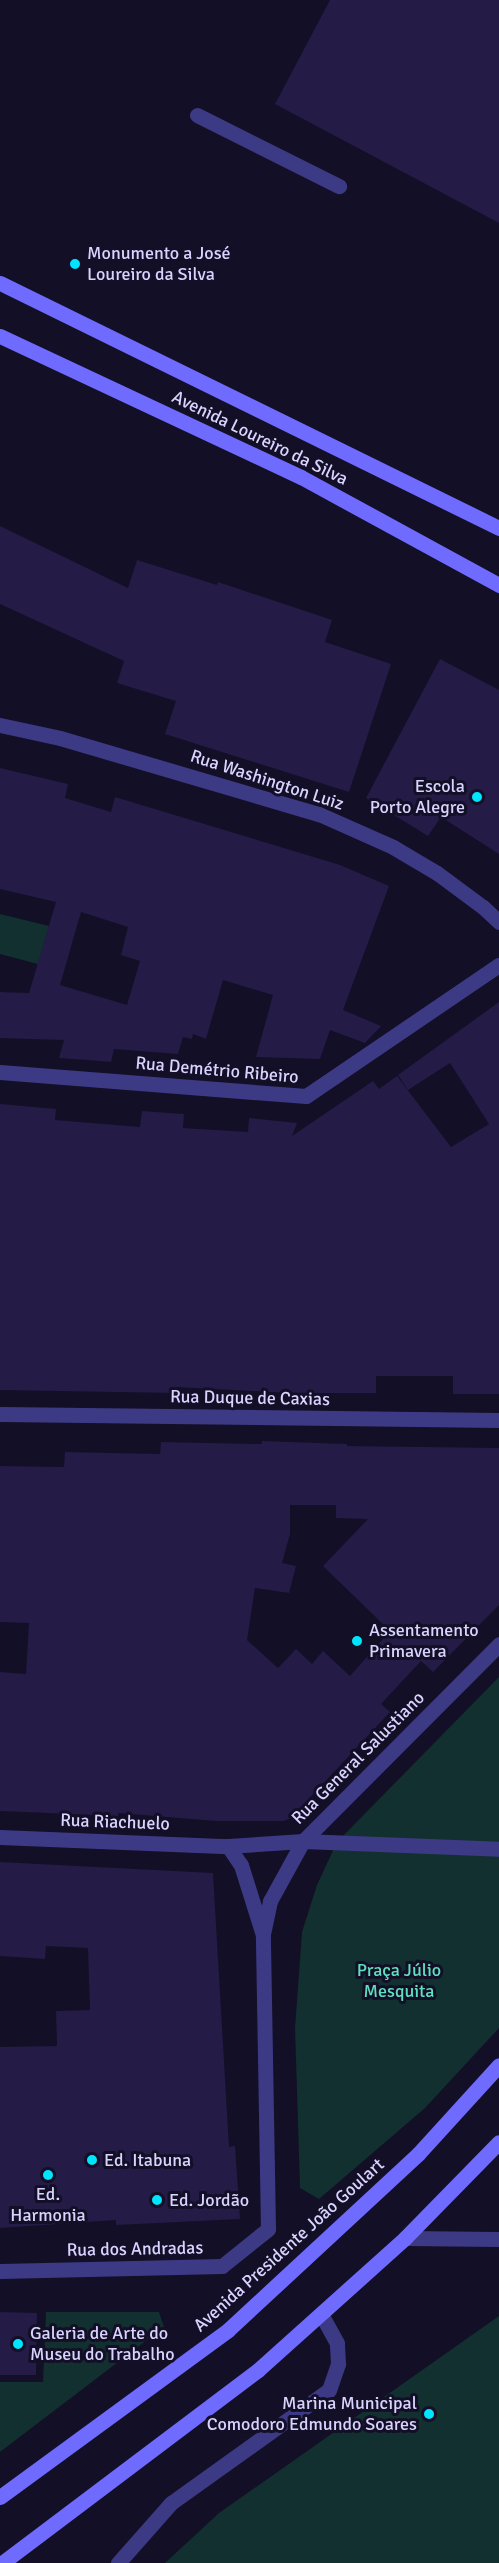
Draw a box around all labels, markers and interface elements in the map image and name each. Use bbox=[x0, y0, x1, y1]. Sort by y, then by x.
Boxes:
place label: Monumento a José Loureiro da Silva bbox=[87, 243, 231, 286]
marker: Monumento a José Loureiro da Silva bbox=[68, 257, 82, 271]
street label: Avenida Loureiro da Silva bbox=[169, 386, 351, 490]
street label: Rua Washington Luiz bbox=[188, 745, 346, 815]
place label: Escola Porto Alegre bbox=[370, 776, 465, 818]
marker: Escola Porto Alegre bbox=[470, 790, 484, 804]
street label: Rua Demétrio Ribeiro bbox=[135, 1052, 299, 1088]
street label: Rua Duque de Caxias bbox=[170, 1386, 330, 1410]
place label: Assentamento Primavera bbox=[369, 1620, 479, 1662]
marker: Assentamento Primavera bbox=[350, 1634, 364, 1648]
street label: Rua General Salustiano bbox=[287, 1687, 429, 1829]
street label: Rua Riachuelo bbox=[60, 1809, 170, 1835]
park label: Praça Júlio Mesquita bbox=[357, 1960, 441, 2002]
place label: Ed. Itabuna bbox=[104, 2149, 191, 2171]
marker: Ed. Itabuna bbox=[85, 2153, 99, 2167]
street label: Avenida Presidente João Goulart bbox=[189, 2154, 389, 2336]
marker: Ed. Harmonia bbox=[41, 2168, 55, 2182]
place label: Ed. Harmonia bbox=[10, 2184, 86, 2226]
place label: Ed. Jordão bbox=[169, 2189, 249, 2211]
marker: Ed. Jordão bbox=[150, 2193, 164, 2207]
street label: Rua dos Andradas bbox=[67, 2237, 203, 2261]
place label: Galeria de Arte do Museu do Trabalho bbox=[30, 2323, 175, 2366]
marker: Galeria de Arte do Museu do Trabalho bbox=[11, 2337, 25, 2351]
place label: Marina Municipal Comodoro Edmundo Soares bbox=[207, 2393, 417, 2436]
marker: Marina Municipal Comodoro Edmundo Soares bbox=[422, 2407, 436, 2421]

